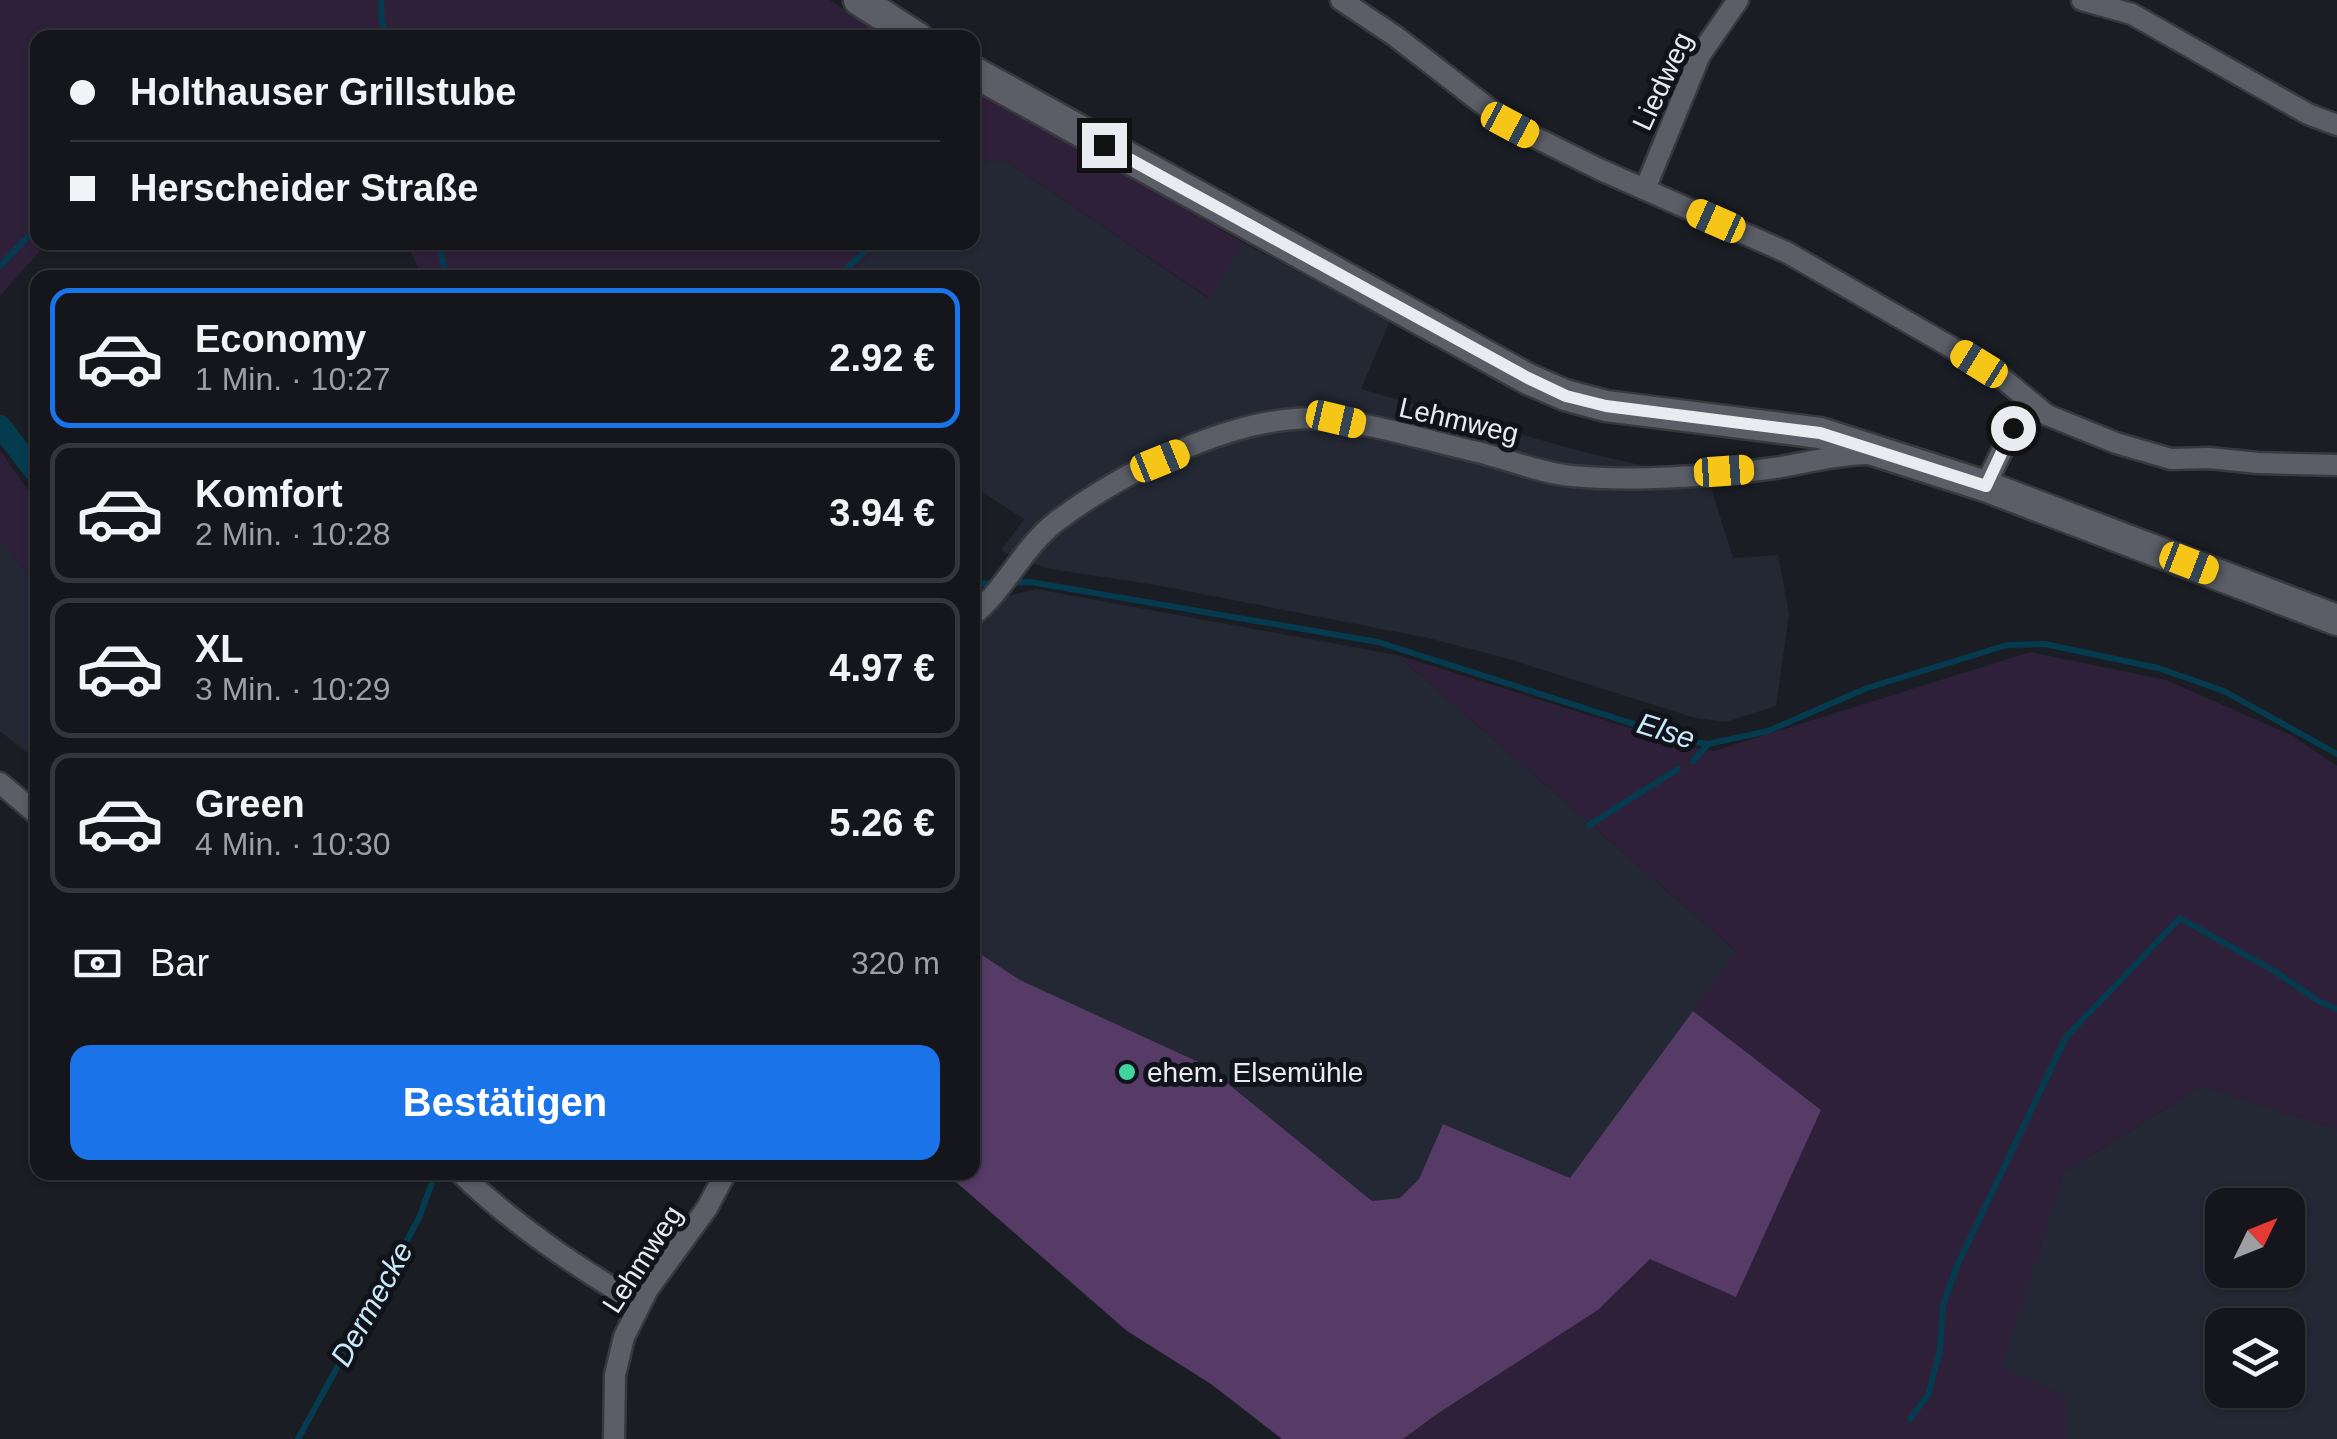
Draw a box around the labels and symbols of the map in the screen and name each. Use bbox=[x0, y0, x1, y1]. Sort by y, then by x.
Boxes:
street label: Liedweg bbox=[1626, 27, 1699, 135]
car bbox=[1476, 98, 1544, 152]
route end bbox=[1082, 123, 1127, 168]
car bbox=[1682, 195, 1750, 247]
car bbox=[1946, 335, 2012, 393]
street label: Lehmweg bbox=[1396, 392, 1522, 449]
car bbox=[1303, 398, 1369, 440]
route start bbox=[1991, 406, 2036, 451]
car bbox=[1127, 436, 1193, 486]
car bbox=[1693, 454, 1755, 488]
car bbox=[2156, 538, 2222, 588]
water label: Else bbox=[1633, 706, 1699, 755]
place label: ehem. Elsemühle bbox=[1147, 1057, 1363, 1088]
marker: ehem. Elsemühle bbox=[1116, 1061, 1138, 1083]
north arrow bbox=[2205, 1188, 2305, 1288]
street label: Lehmweg bbox=[596, 1200, 688, 1319]
water label: Dermecke bbox=[324, 1236, 419, 1372]

